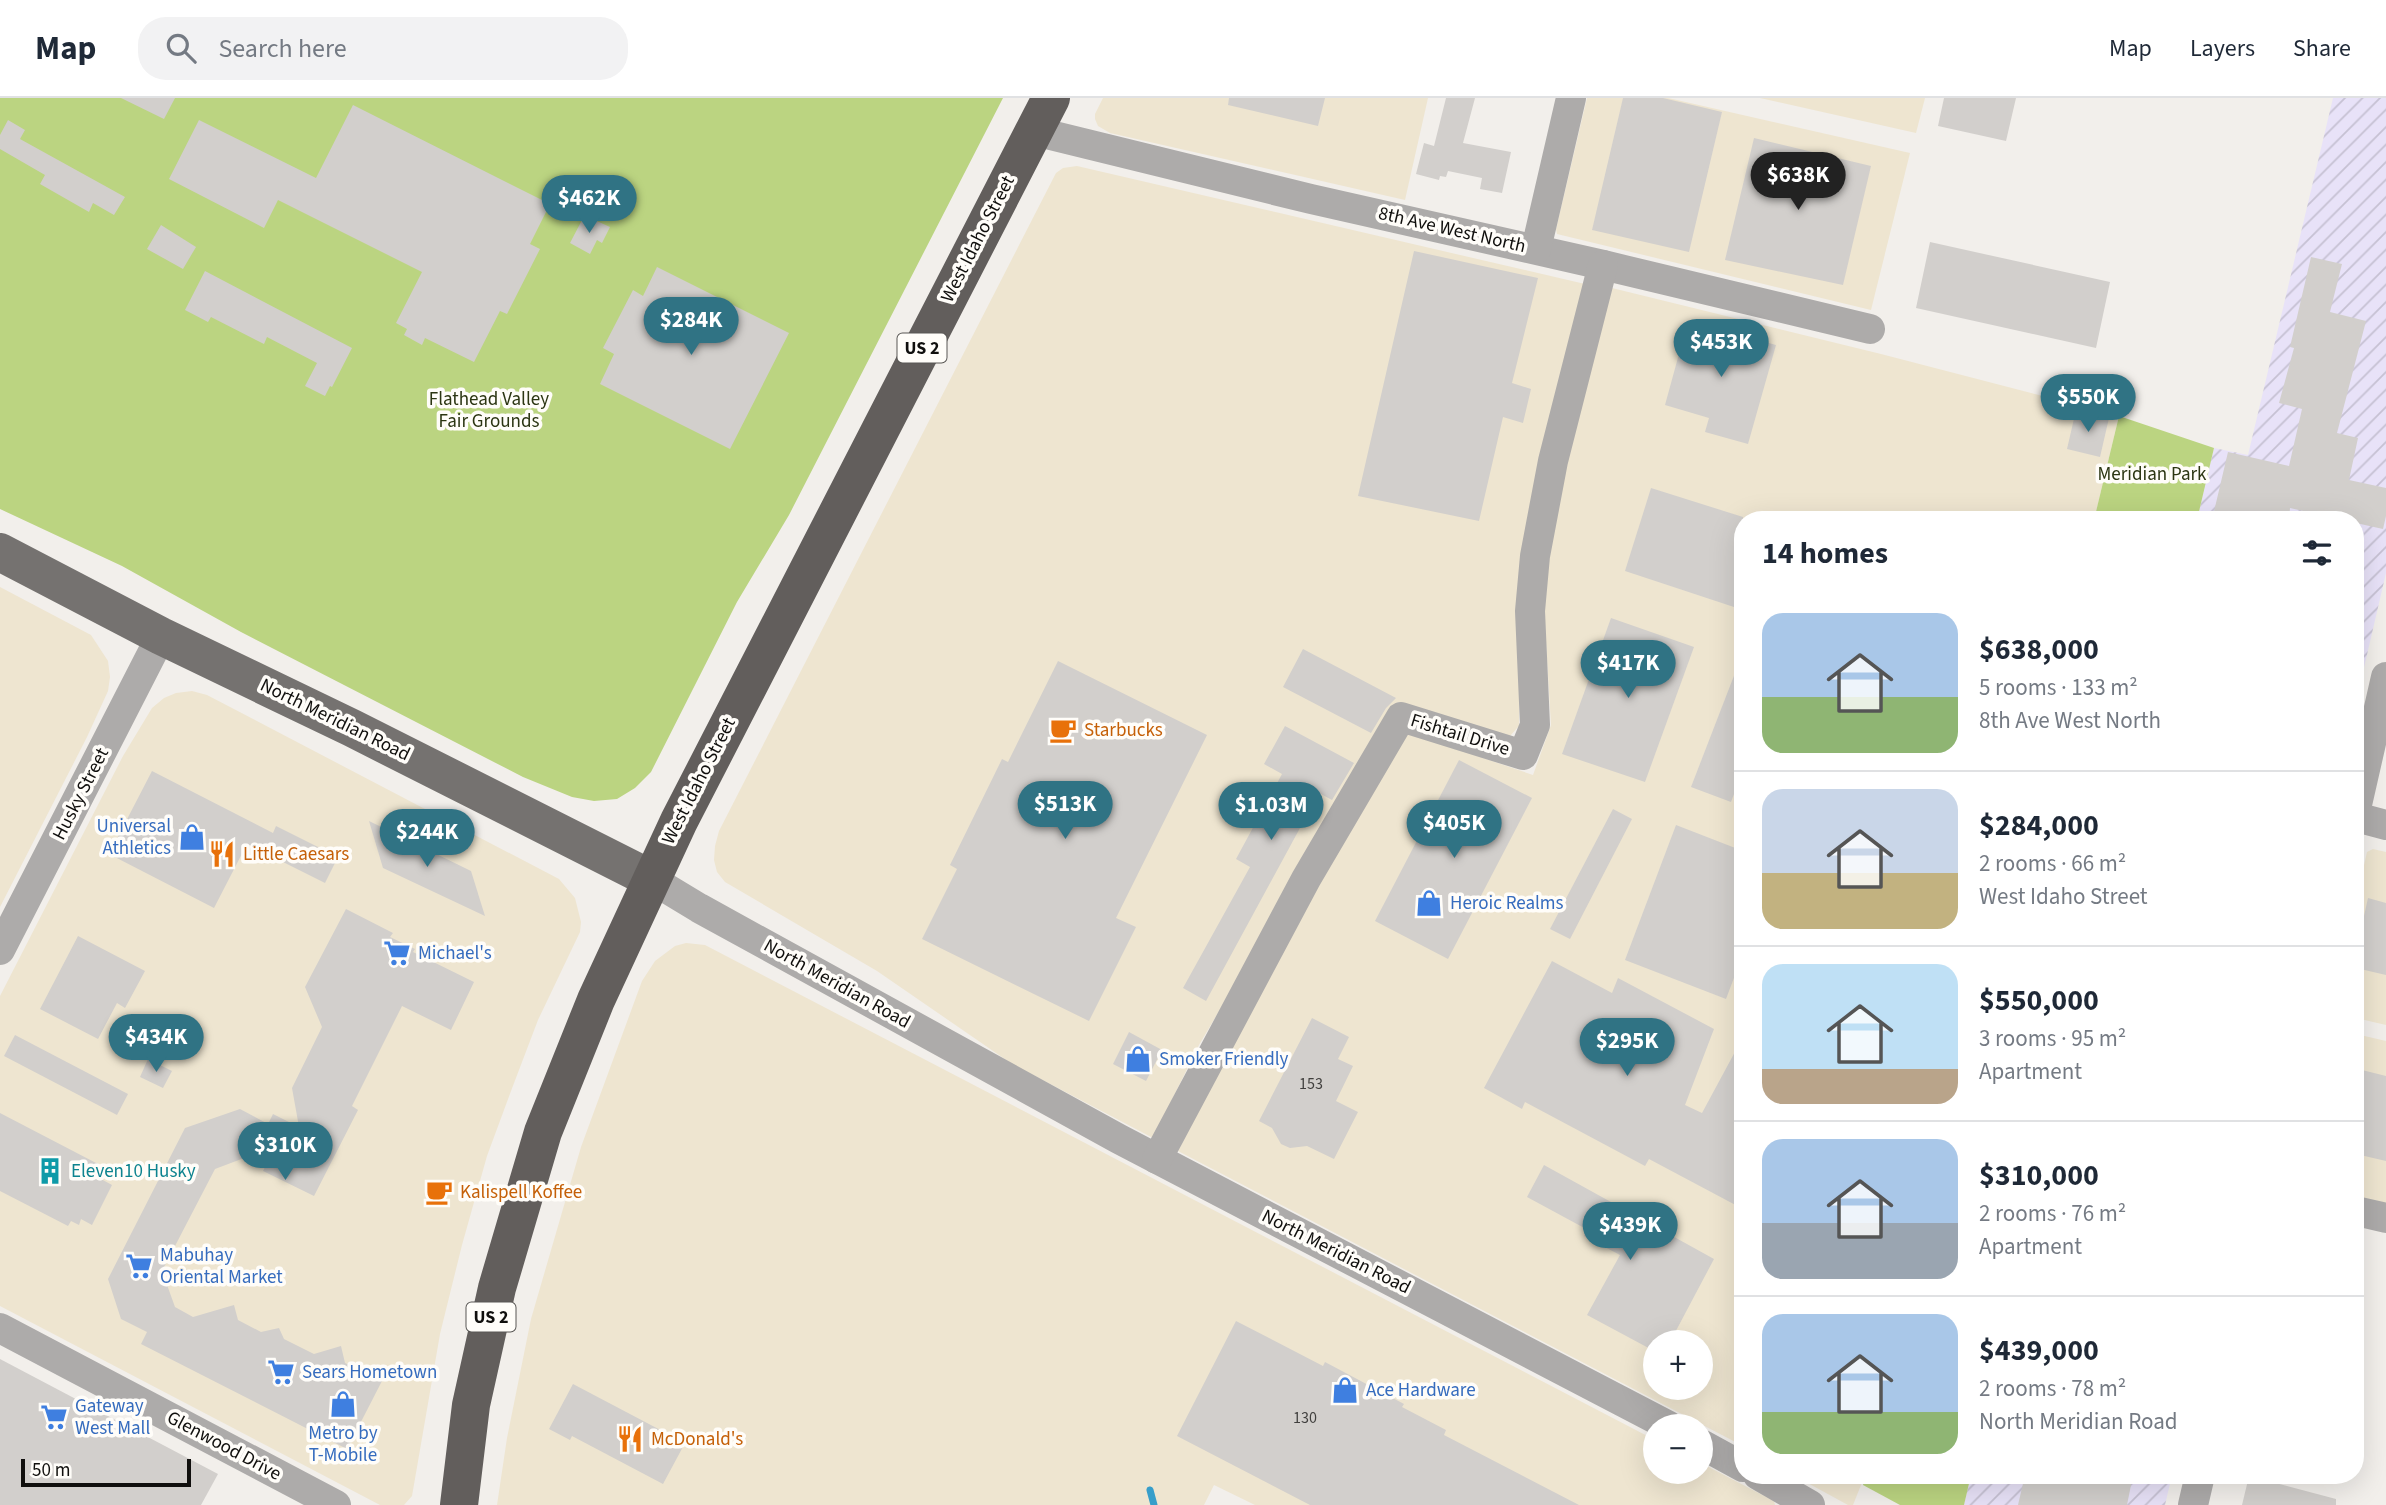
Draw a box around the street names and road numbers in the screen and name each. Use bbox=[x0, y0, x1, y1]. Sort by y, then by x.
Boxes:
street label: West Idaho Street bbox=[934, 170, 1022, 307]
street label: 8th Ave West North bbox=[1376, 200, 1528, 260]
road number: US 2 bbox=[898, 334, 946, 362]
street label: North Meridian Road bbox=[255, 672, 415, 768]
street label: Fishtail Drive bbox=[1407, 707, 1513, 763]
street label: West Idaho Street bbox=[655, 712, 743, 849]
street label: Husky Street bbox=[46, 743, 116, 845]
street label: North Meridian Road bbox=[759, 932, 915, 1036]
street label: North Meridian Road bbox=[1257, 1203, 1415, 1301]
road number: US 2 bbox=[466, 1302, 516, 1332]
street label: Glenwood Drive bbox=[162, 1404, 286, 1488]

